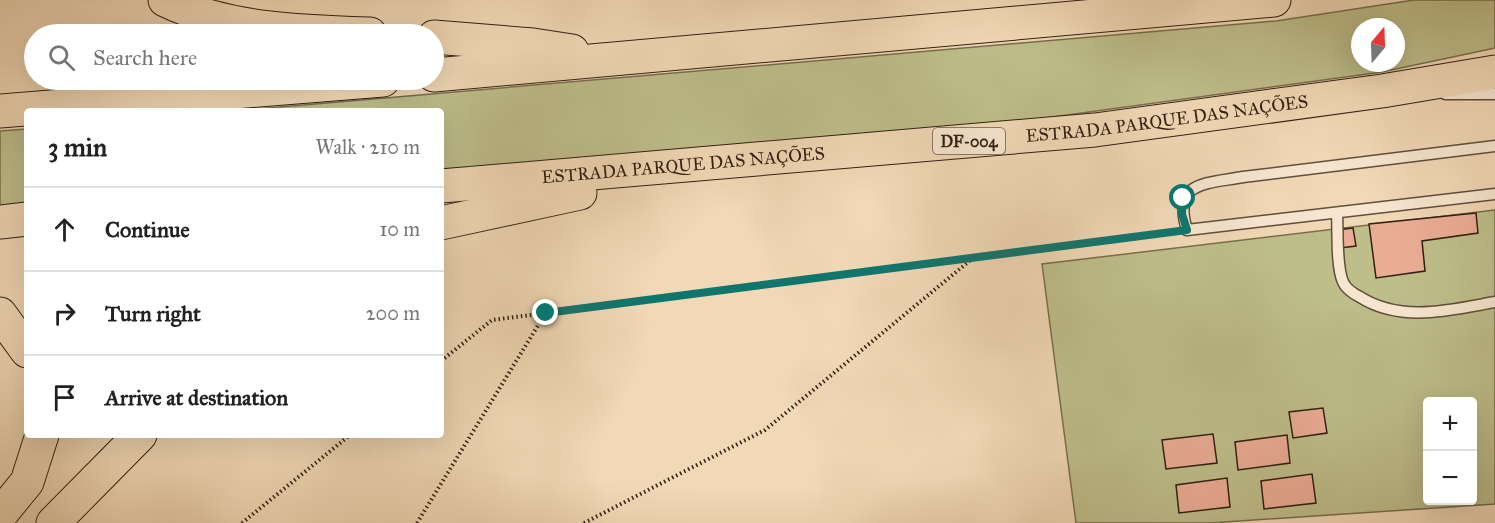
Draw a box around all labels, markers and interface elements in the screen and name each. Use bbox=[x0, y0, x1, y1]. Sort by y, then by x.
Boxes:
north arrow bbox=[1351, 18, 1405, 72]
search box bbox=[24, 24, 444, 90]
icon: search bbox=[45, 41, 78, 74]
text: Search here bbox=[93, 44, 197, 71]
street label: ESTRADA PARQUE DAS NAÇÕES bbox=[1025, 90, 1309, 147]
road number: DF-004 bbox=[933, 128, 1005, 154]
text: 3 min bbox=[48, 131, 107, 163]
text: Walk · 210 m bbox=[315, 135, 420, 159]
street label: ESTRADA PARQUE DAS NAÇÕES bbox=[541, 142, 826, 188]
route start bbox=[1169, 184, 1195, 210]
icon: ahead bbox=[48, 213, 81, 246]
text: Continue bbox=[105, 216, 190, 243]
text: 10 m bbox=[379, 217, 420, 241]
icon: right bbox=[48, 297, 81, 330]
route end bbox=[532, 299, 558, 325]
text: Turn right bbox=[105, 300, 201, 327]
text: 200 m bbox=[366, 301, 420, 325]
icon: arrive bbox=[48, 381, 81, 414]
text: Arrive at destination bbox=[105, 384, 288, 411]
map controls bbox=[1423, 397, 1477, 505]
button: + bbox=[1423, 397, 1477, 451]
button: − bbox=[1423, 451, 1477, 505]

